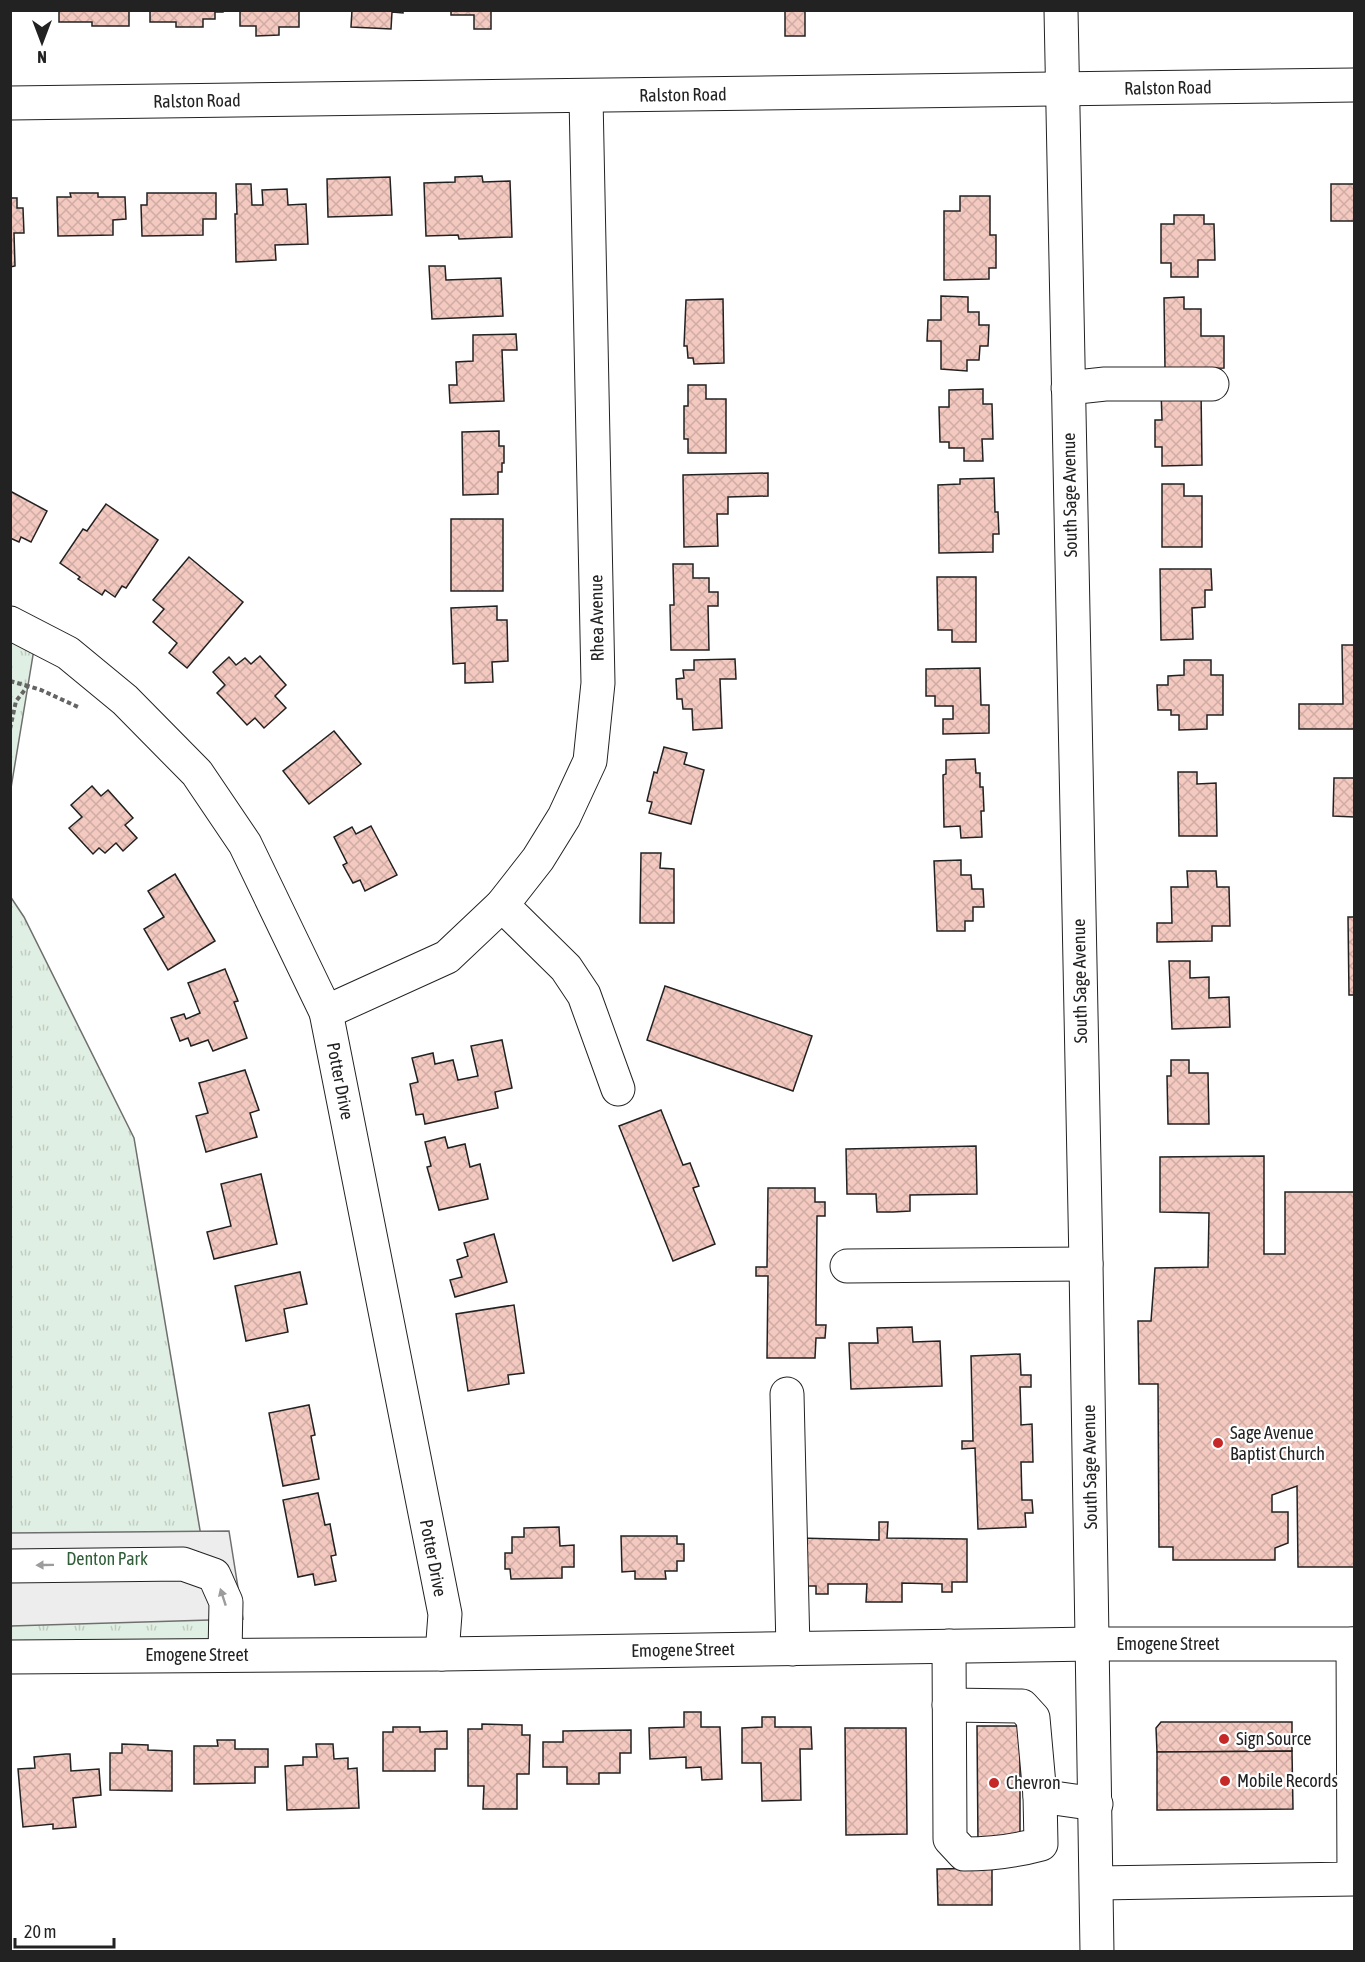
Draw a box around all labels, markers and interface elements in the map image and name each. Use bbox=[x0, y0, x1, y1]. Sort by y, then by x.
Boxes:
north arrow bbox=[12, 12, 72, 72]
text: N bbox=[37, 48, 47, 66]
street label: Ralston Road bbox=[1124, 76, 1212, 99]
street label: Ralston Road bbox=[639, 83, 727, 106]
street label: Ralston Road bbox=[153, 89, 241, 112]
street label: South Sage Avenue bbox=[1058, 432, 1081, 558]
street label: Rhea Avenue bbox=[585, 575, 608, 661]
street label: South Sage Avenue bbox=[1068, 918, 1091, 1044]
street label: Potter Drive bbox=[323, 1041, 358, 1121]
street label: South Sage Avenue bbox=[1078, 1404, 1101, 1530]
place label: Sage Avenue Baptist Church bbox=[1230, 1422, 1325, 1464]
marker: Sage Avenue Baptist Church bbox=[1211, 1436, 1225, 1450]
street label: Potter Drive bbox=[416, 1518, 451, 1598]
park label: Denton Park bbox=[66, 1548, 148, 1569]
one-way arrow bbox=[36, 1560, 55, 1570]
one-way arrow bbox=[218, 1588, 227, 1606]
street label: Emogene Street bbox=[1116, 1633, 1220, 1654]
street label: Emogene Street bbox=[631, 1638, 735, 1661]
street label: Emogene Street bbox=[145, 1644, 249, 1665]
place label: Sign Source bbox=[1236, 1728, 1312, 1749]
marker: Sign Source bbox=[1217, 1732, 1231, 1746]
place label: Mobile Records bbox=[1237, 1770, 1338, 1791]
place label: Chevron bbox=[1006, 1772, 1061, 1793]
marker: Mobile Records bbox=[1218, 1774, 1232, 1788]
marker: Chevron bbox=[987, 1776, 1001, 1790]
scale bar bbox=[15, 1911, 114, 1949]
text: 20 m bbox=[24, 1921, 56, 1942]

